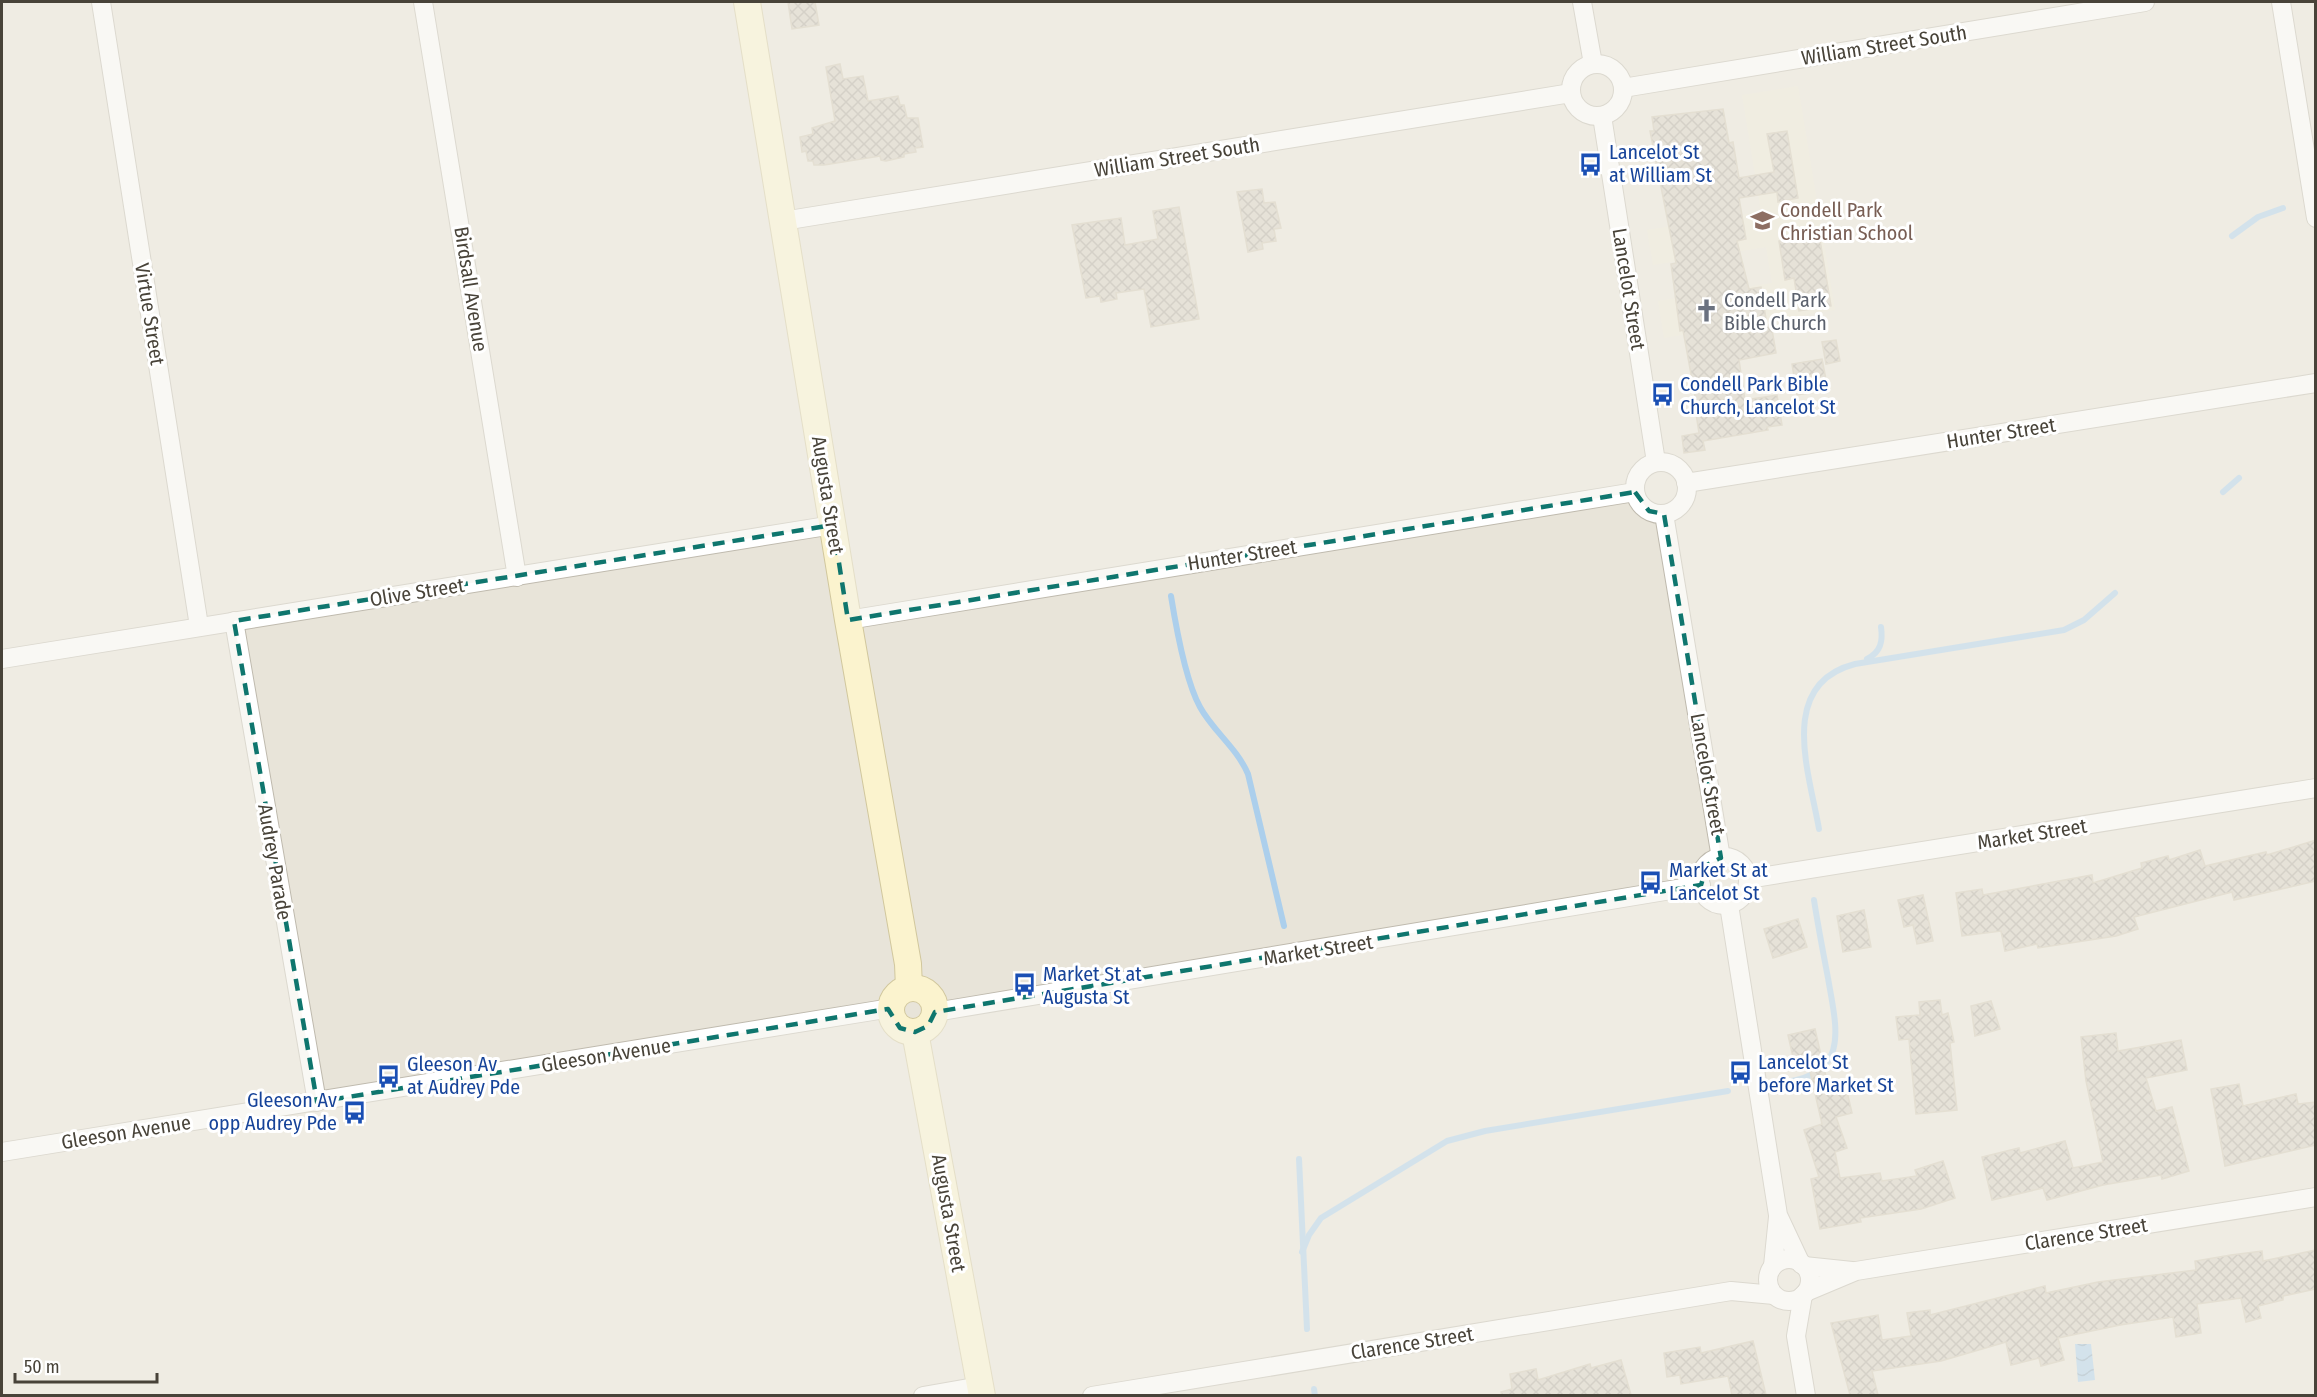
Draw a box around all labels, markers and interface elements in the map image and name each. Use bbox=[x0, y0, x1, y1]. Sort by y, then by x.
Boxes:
street label: William Street South bbox=[1799, 20, 1969, 70]
street label: William Street South bbox=[1092, 132, 1262, 182]
place label: Lancelot St at William St bbox=[1609, 140, 1712, 187]
bus stop icon: Lancelot St at William St bbox=[1578, 151, 1604, 177]
place label: Condell Park Christian School bbox=[1780, 198, 1913, 245]
school or university icon: Condell Park Christian School bbox=[1749, 208, 1775, 234]
street label: Birdsall Avenue bbox=[449, 225, 493, 353]
street label: Lancelot Street bbox=[1608, 226, 1651, 352]
street label: Virtue Street bbox=[130, 261, 170, 367]
place label: Condell Park Bible Church bbox=[1724, 288, 1827, 335]
church icon: Condell Park Bible Church bbox=[1693, 298, 1719, 324]
place label: Condell Park Bible Church, Lancelot St bbox=[1680, 372, 1836, 419]
bus stop icon: Condell Park Bible Church, Lancelot St bbox=[1649, 382, 1675, 408]
street label: Hunter Street bbox=[1945, 412, 2058, 453]
street label: Augusta Street bbox=[807, 434, 849, 556]
street label: Hunter Street bbox=[1186, 534, 1299, 575]
street label: Olive Street bbox=[368, 573, 466, 611]
street label: Lancelot Street bbox=[1685, 711, 1731, 837]
street label: Audrey Parade bbox=[253, 802, 297, 922]
street label: Market Street bbox=[1976, 813, 2089, 854]
place label: Market St at Lancelot St bbox=[1669, 858, 1768, 905]
bus stop icon: Market St at Lancelot St bbox=[1638, 869, 1664, 895]
street label: Market Street bbox=[1262, 929, 1375, 970]
place label: Market St at Augusta St bbox=[1043, 962, 1142, 1009]
bus stop icon: Market St at Augusta St bbox=[1012, 972, 1038, 998]
street label: Gleeson Avenue bbox=[540, 1033, 672, 1077]
place label: Lancelot St before Market St bbox=[1758, 1050, 1894, 1097]
place label: Gleeson Av at Audrey Pde bbox=[407, 1052, 520, 1099]
bus stop icon: Lancelot St before Market St bbox=[1727, 1060, 1753, 1086]
bus stop icon: Gleeson Av at Audrey Pde bbox=[376, 1063, 402, 1089]
place label: Gleeson Av opp Audrey Pde bbox=[209, 1088, 337, 1135]
bus stop icon: Gleeson Av opp Audrey Pde bbox=[342, 1099, 368, 1125]
street label: Gleeson Avenue bbox=[60, 1110, 192, 1154]
street label: Augusta Street bbox=[927, 1152, 971, 1274]
street label: Clarence Street bbox=[2023, 1212, 2149, 1256]
street label: Clarence Street bbox=[1349, 1321, 1475, 1365]
scale bar bbox=[15, 1346, 158, 1384]
text: 50 m bbox=[24, 1356, 60, 1378]

